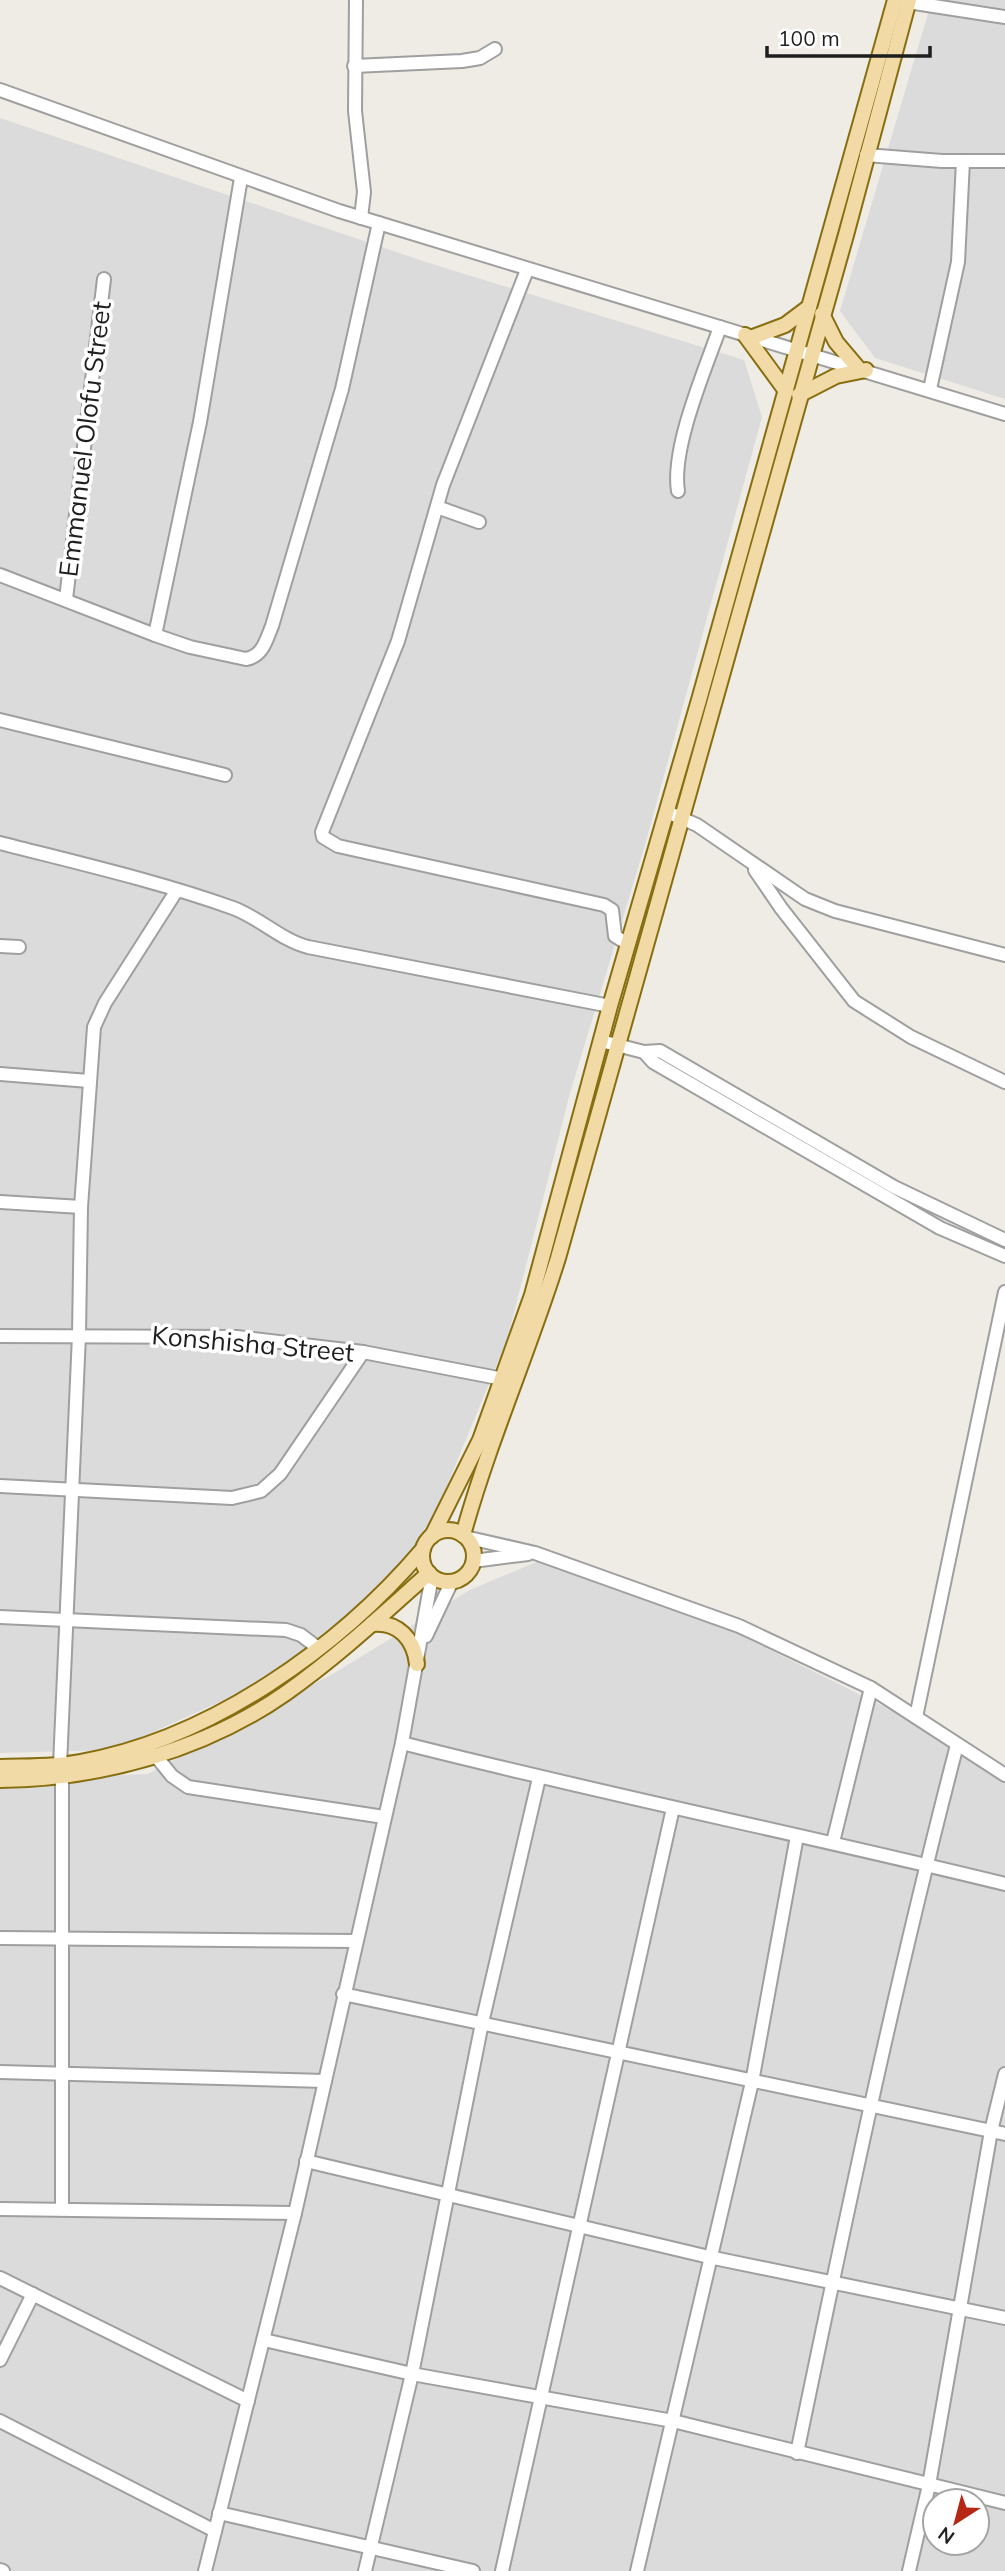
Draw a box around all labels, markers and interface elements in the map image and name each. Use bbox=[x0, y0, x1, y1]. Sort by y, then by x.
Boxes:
scale bar bbox=[767, 14, 930, 58]
text: 100 m bbox=[778, 25, 840, 51]
street label: Emmanuel Olofu Street bbox=[51, 299, 118, 579]
street label: Konshisha Street bbox=[150, 1318, 356, 1369]
north arrow bbox=[921, 2487, 991, 2557]
text: N bbox=[933, 2522, 959, 2550]

